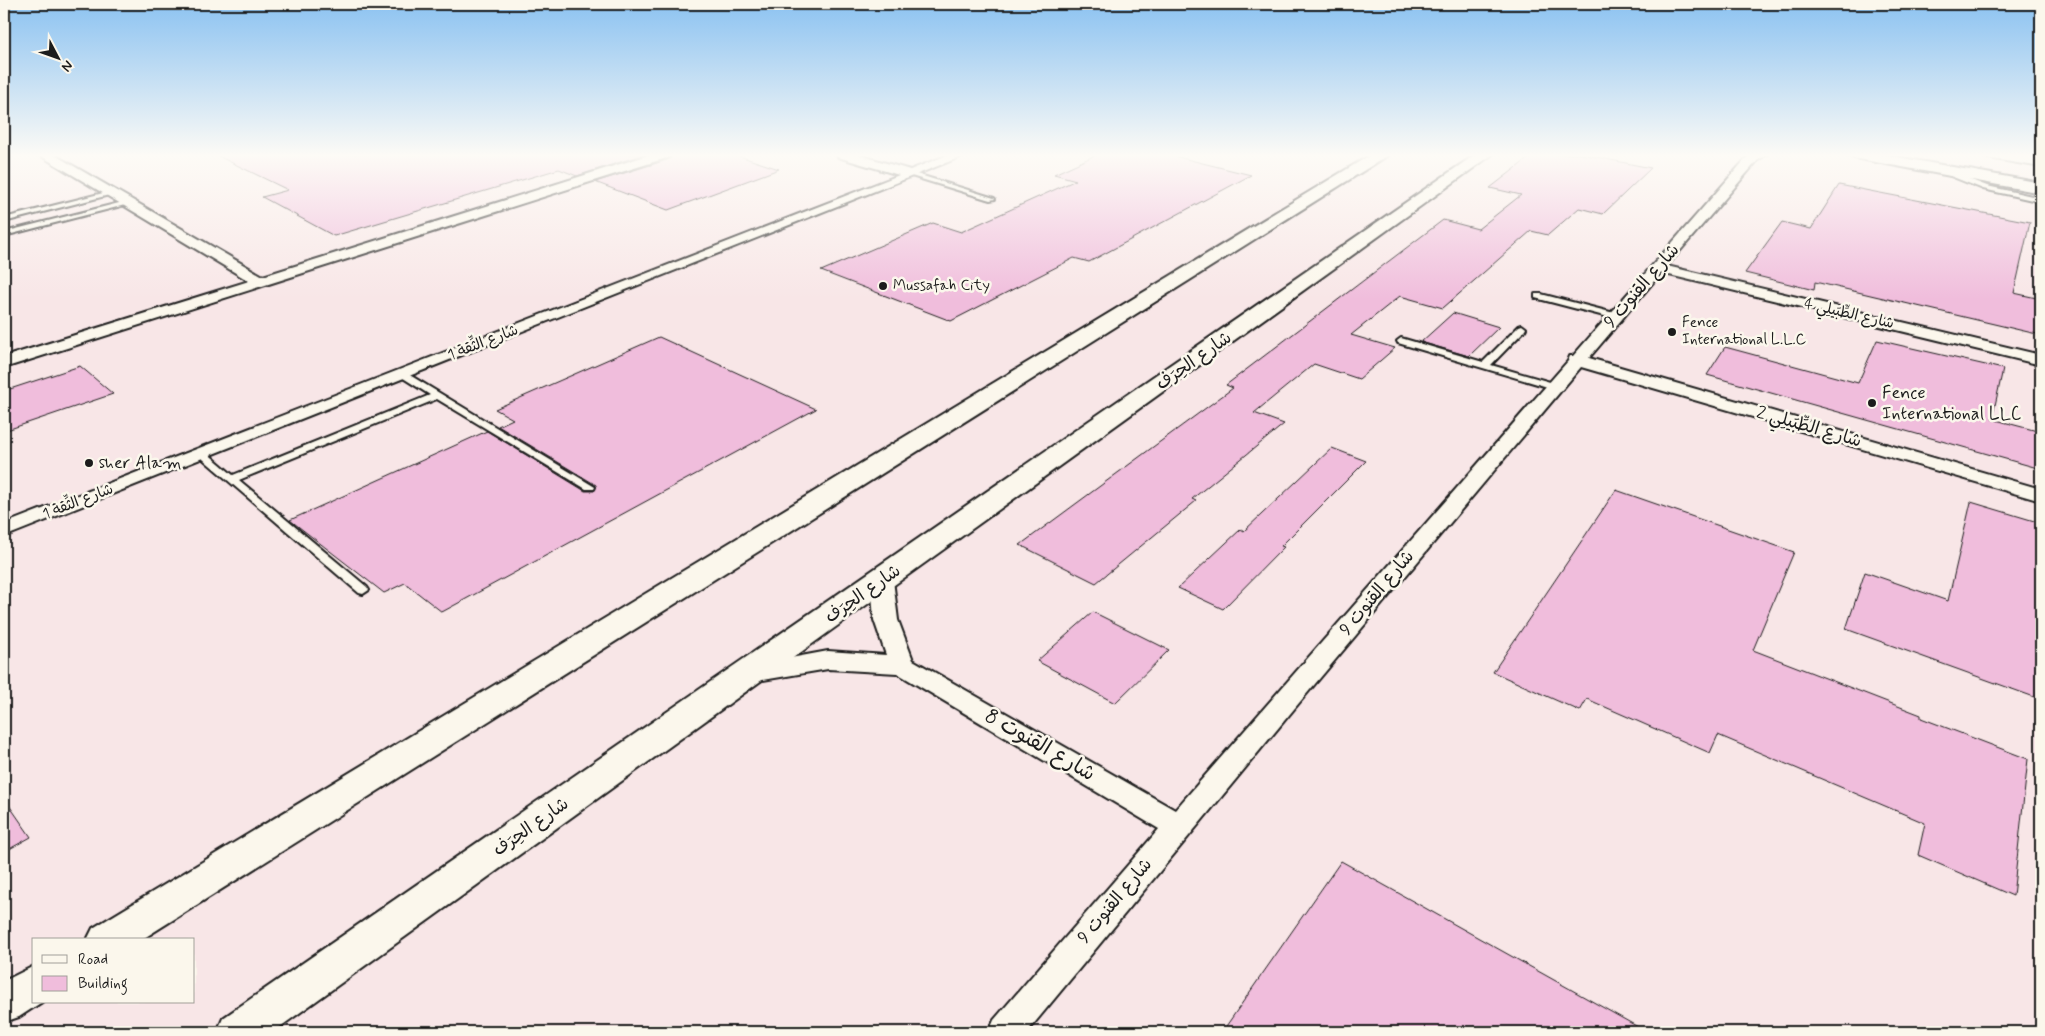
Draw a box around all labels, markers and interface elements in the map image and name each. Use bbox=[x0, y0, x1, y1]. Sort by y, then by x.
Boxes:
north arrow bbox=[32, 32, 82, 82]
text: N bbox=[57, 56, 77, 75]
street label: شارع القنوت 9 bbox=[1599, 239, 1685, 333]
place label: Mussafah City bbox=[893, 276, 990, 296]
marker: Mussafah City bbox=[877, 280, 889, 292]
street label: شارع الطِّبَيلِي 4 bbox=[1802, 294, 1896, 336]
place label: Fence International L.L.C bbox=[1682, 313, 1807, 350]
street label: شارع الثِّقة 1 bbox=[444, 319, 521, 366]
street label: شارع الحِرَف bbox=[1151, 326, 1237, 396]
marker: Fence International L.L.C bbox=[1666, 326, 1678, 338]
place label: Fence International LLC bbox=[1882, 381, 2021, 426]
marker: Fence International LLC bbox=[1866, 397, 1878, 409]
street label: شارع الطِّبَيلِي 2 bbox=[1753, 401, 1864, 456]
place label: sher Alam bbox=[99, 451, 181, 475]
marker: sher Alam bbox=[83, 457, 95, 469]
street label: شارع الثِّقة 1 bbox=[39, 478, 116, 525]
street label: شارع القنوت 9 bbox=[1334, 545, 1420, 641]
street label: شارع الحِرَف bbox=[820, 559, 906, 629]
street label: شارع القنوت 8 bbox=[980, 702, 1100, 788]
street label: شارع الحِرَف bbox=[488, 792, 574, 862]
street label: شارع القنوت 9 bbox=[1072, 853, 1158, 949]
legend bbox=[32, 938, 195, 1004]
text: Road bbox=[78, 950, 108, 970]
text: Building bbox=[78, 974, 128, 995]

